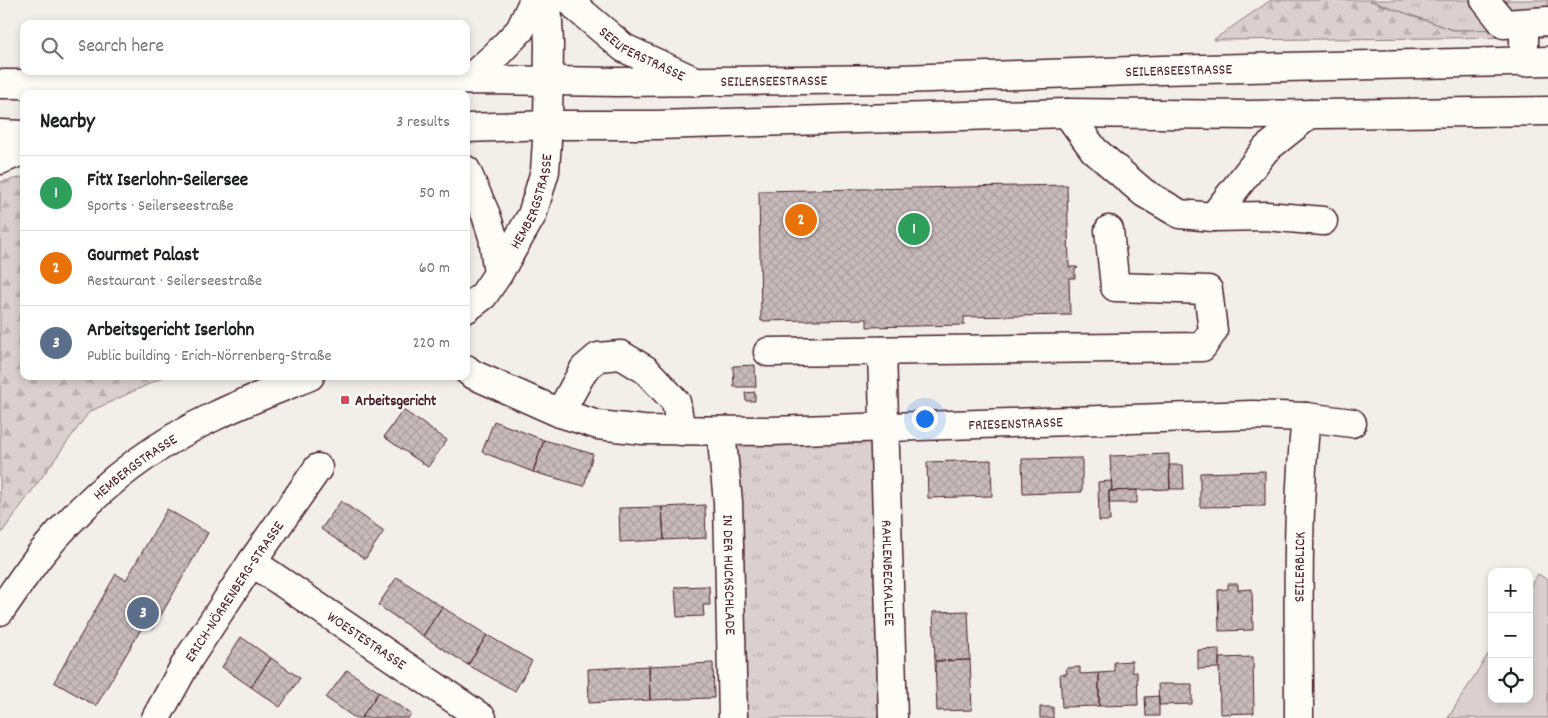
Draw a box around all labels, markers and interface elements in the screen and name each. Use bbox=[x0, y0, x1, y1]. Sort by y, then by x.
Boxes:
search box bbox=[20, 20, 470, 75]
street label: SEEUFERSTRASSE bbox=[593, 22, 689, 88]
icon: search bbox=[38, 34, 66, 62]
text: Search here bbox=[78, 34, 164, 61]
street label: SEILERSEESTRASSE bbox=[1125, 59, 1233, 84]
street label: SEILERSEESTRASSE bbox=[720, 71, 828, 94]
text: Nearby bbox=[40, 108, 95, 138]
text: 3 results bbox=[396, 111, 450, 134]
street label: HEMBERGSTRASSE bbox=[506, 153, 559, 254]
text: FitX Iserlohn-Seilersee bbox=[87, 168, 248, 195]
text: 1 bbox=[54, 182, 58, 205]
text: 50 m bbox=[419, 182, 450, 205]
text: Sports · Seilerseestraße bbox=[87, 195, 233, 218]
pin: 2 bbox=[785, 201, 817, 239]
pin: 1 bbox=[898, 210, 930, 248]
text: Gourmet Palast bbox=[87, 243, 199, 270]
text: 2 bbox=[53, 257, 60, 280]
text: 60 m bbox=[419, 257, 450, 280]
text: Restaurant · Seilerseestraße bbox=[87, 270, 262, 293]
text: Arbeitsgericht Iserlohn bbox=[87, 318, 254, 345]
text: 3 bbox=[52, 332, 60, 355]
text: 220 m bbox=[413, 332, 450, 355]
text: Public building · Erich-Nörrenberg-Straße bbox=[87, 345, 331, 368]
place label: Arbeitsgericht bbox=[355, 391, 437, 413]
marker: Arbeitsgericht bbox=[339, 394, 351, 406]
your location bbox=[912, 406, 938, 432]
street label: FRIESENSTRASSE bbox=[968, 412, 1064, 437]
street label: HEMBERGSTRASSE bbox=[89, 429, 182, 507]
street label: IN DER HUCKSCHLADE bbox=[715, 514, 740, 635]
street label: ERICH-NÖRRENBERG-STRASSE bbox=[180, 517, 291, 667]
street label: RAHLENBECKALLEE bbox=[874, 520, 899, 626]
street label: SEILERBLICK bbox=[1290, 531, 1312, 602]
map controls bbox=[1488, 568, 1533, 703]
button: + bbox=[1488, 568, 1533, 613]
pin: 3 bbox=[127, 594, 159, 632]
street label: WOESTESTRASSE bbox=[322, 607, 410, 677]
button: − bbox=[1488, 613, 1533, 658]
button: locate bbox=[1488, 658, 1533, 703]

